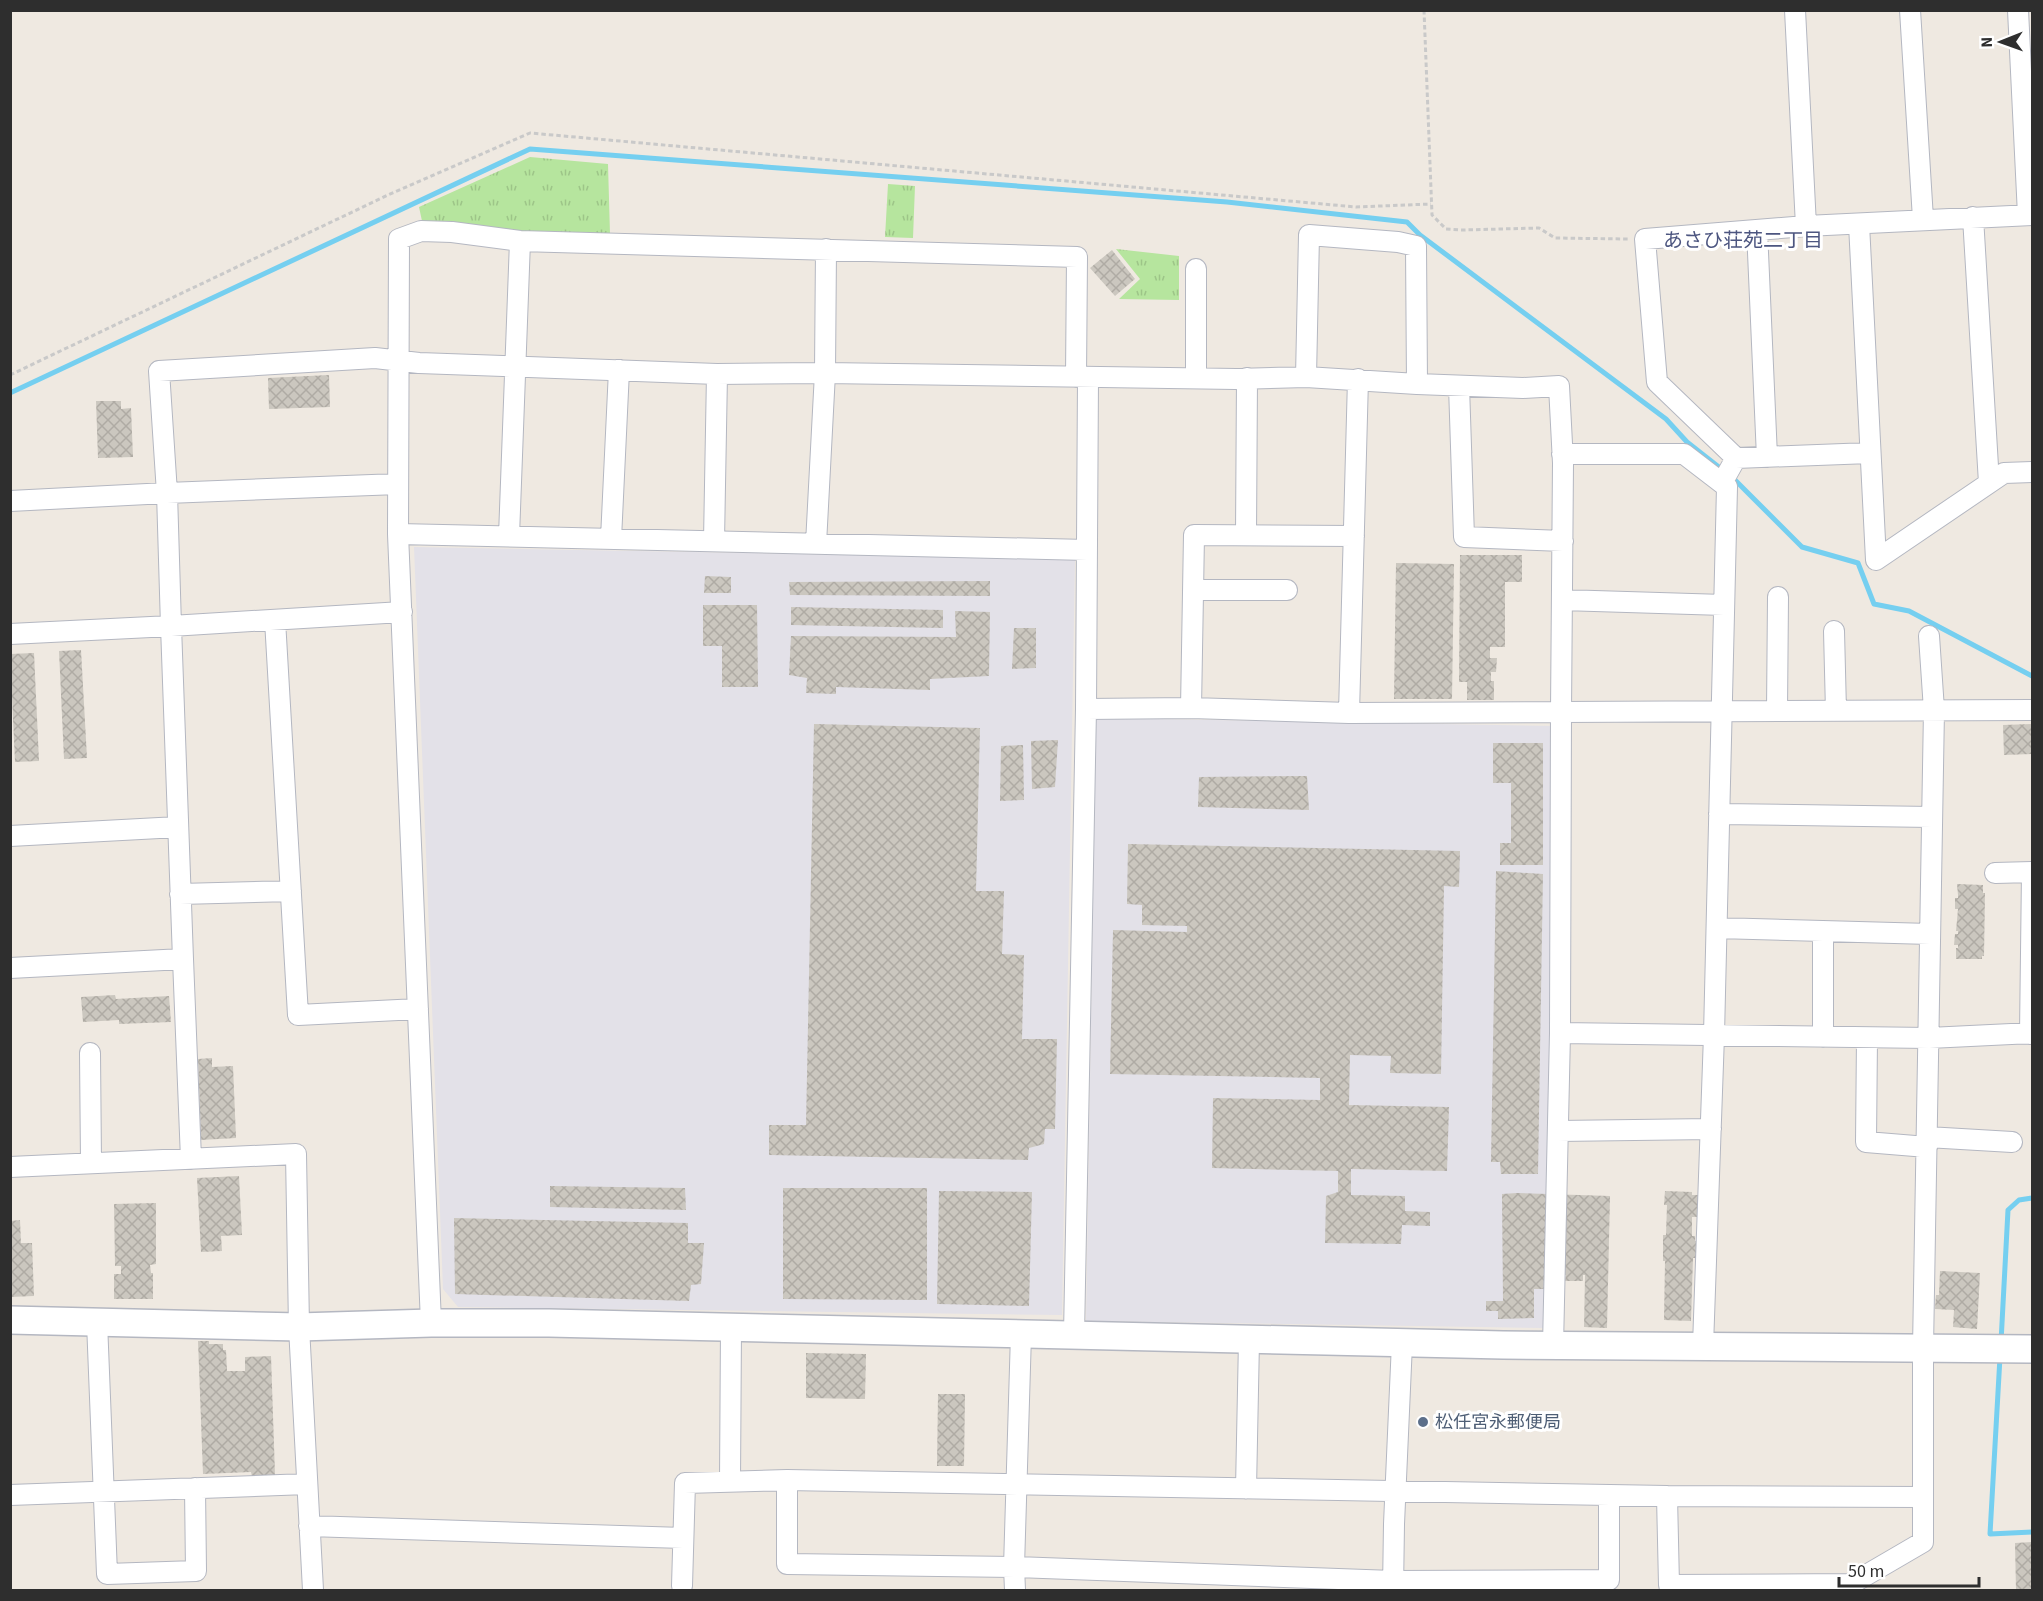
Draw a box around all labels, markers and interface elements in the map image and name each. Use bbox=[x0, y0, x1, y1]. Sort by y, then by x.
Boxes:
north arrow bbox=[1971, 12, 2031, 72]
text: N bbox=[1976, 37, 1998, 48]
district label: あさひ荘苑二丁目 bbox=[1663, 227, 1823, 255]
place label: 松任宮永郵便局 bbox=[1435, 1410, 1561, 1435]
marker: 松任宮永郵便局 bbox=[1416, 1415, 1430, 1429]
scale bar bbox=[1839, 1550, 1978, 1588]
text: 50 m bbox=[1848, 1559, 1884, 1584]

